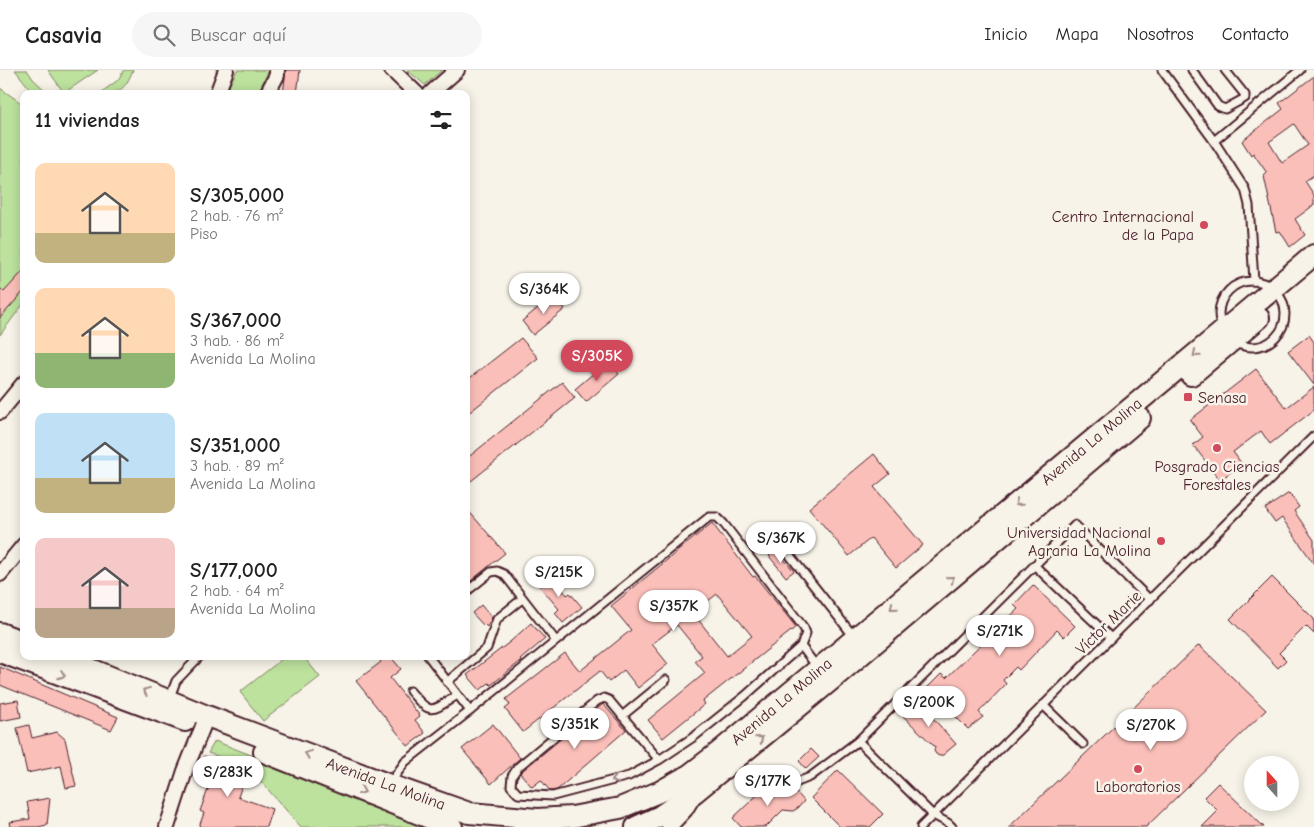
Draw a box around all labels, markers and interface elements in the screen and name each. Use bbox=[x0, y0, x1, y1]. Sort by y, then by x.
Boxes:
search box bbox=[132, 12, 482, 57]
text: Casavia bbox=[25, 21, 102, 49]
icon: search bbox=[150, 21, 178, 49]
text: Buscar aquí bbox=[190, 24, 286, 46]
text: Inicio bbox=[984, 24, 1028, 45]
text: Mapa bbox=[1056, 24, 1099, 45]
text: Nosotros bbox=[1127, 24, 1194, 45]
text: Contacto bbox=[1222, 24, 1289, 45]
icon: filters bbox=[427, 106, 455, 134]
text: 11 viviendas bbox=[35, 108, 139, 132]
icon: home bbox=[75, 183, 135, 243]
text: S/305,000 bbox=[190, 183, 284, 207]
text: 2 hab. · 76 m² bbox=[190, 207, 283, 225]
place label: Centro Internacional de la Papa bbox=[1052, 208, 1194, 244]
marker: Centro Internacional de la Papa bbox=[1198, 219, 1210, 231]
text: Piso bbox=[190, 225, 218, 243]
pin: S/364K bbox=[503, 272, 585, 315]
text: S/364K bbox=[520, 280, 568, 298]
icon: home bbox=[75, 308, 135, 368]
text: S/367,000 bbox=[190, 308, 282, 332]
text: 3 hab. · 86 m² bbox=[190, 332, 284, 350]
pin: S/305K bbox=[556, 340, 638, 382]
text: S/305K bbox=[572, 347, 622, 365]
one-way arrow bbox=[1193, 348, 1202, 356]
text: Avenida La Molina bbox=[190, 350, 316, 368]
place label: Senasa bbox=[1198, 389, 1247, 407]
marker: Senasa bbox=[1182, 391, 1194, 403]
street label: Avenida La Molina bbox=[1038, 394, 1146, 489]
icon: home bbox=[75, 433, 135, 493]
text: S/351,000 bbox=[190, 433, 280, 457]
marker: Posgrado Ciencias Forestales bbox=[1211, 442, 1223, 454]
text: 3 hab. · 89 m² bbox=[190, 457, 284, 475]
place label: Posgrado Ciencias Forestales bbox=[1155, 458, 1280, 494]
text: Avenida La Molina bbox=[190, 475, 316, 493]
one-way arrow bbox=[1014, 497, 1023, 506]
pin: S/367K bbox=[740, 522, 822, 564]
place label: Universidad Nacional Agraria La Molina bbox=[1007, 524, 1151, 560]
text: S/367K bbox=[757, 529, 805, 547]
marker: Universidad Nacional Agraria La Molina bbox=[1155, 535, 1167, 547]
pin: S/215K bbox=[518, 556, 600, 598]
icon: home bbox=[75, 558, 135, 618]
text: S/177,000 bbox=[190, 558, 278, 582]
text: S/215K bbox=[535, 563, 583, 581]
one-way arrow bbox=[946, 575, 955, 584]
text: 2 hab. · 64 m² bbox=[190, 582, 284, 600]
street label: Víctor Marie bbox=[1072, 587, 1145, 658]
pin: S/357K bbox=[633, 590, 715, 632]
text: S/357K bbox=[650, 597, 698, 615]
text: Avenida La Molina bbox=[190, 600, 316, 618]
one-way arrow bbox=[890, 602, 899, 610]
pin: S/271K bbox=[959, 614, 1041, 657]
text: S/271K bbox=[977, 622, 1023, 640]
street label: Avenida La Molina bbox=[728, 654, 836, 749]
one-way arrow bbox=[57, 669, 66, 679]
pin: S/200K bbox=[888, 686, 970, 728]
one-way arrow bbox=[142, 687, 151, 697]
text: S/200K bbox=[903, 693, 955, 711]
pin: S/351K bbox=[534, 708, 616, 750]
pin: S/270K bbox=[1110, 708, 1192, 751]
text: S/351K bbox=[551, 715, 599, 733]
text: S/270K bbox=[1127, 716, 1175, 734]
one-way arrow bbox=[754, 736, 763, 745]
one-way arrow bbox=[304, 750, 313, 760]
street label: Avenida La Molina bbox=[324, 754, 448, 814]
pin: S/283K bbox=[187, 756, 269, 798]
north arrow bbox=[1244, 756, 1299, 811]
map controls bbox=[1244, 756, 1299, 811]
text: S/283K bbox=[204, 763, 252, 781]
marker: Laboratorios bbox=[1132, 763, 1144, 775]
pin: S/177K bbox=[727, 764, 809, 807]
text: S/177K bbox=[745, 772, 791, 790]
one-way arrow bbox=[610, 774, 619, 785]
place label: Laboratorios bbox=[1096, 778, 1181, 796]
one-way arrow bbox=[357, 785, 366, 795]

